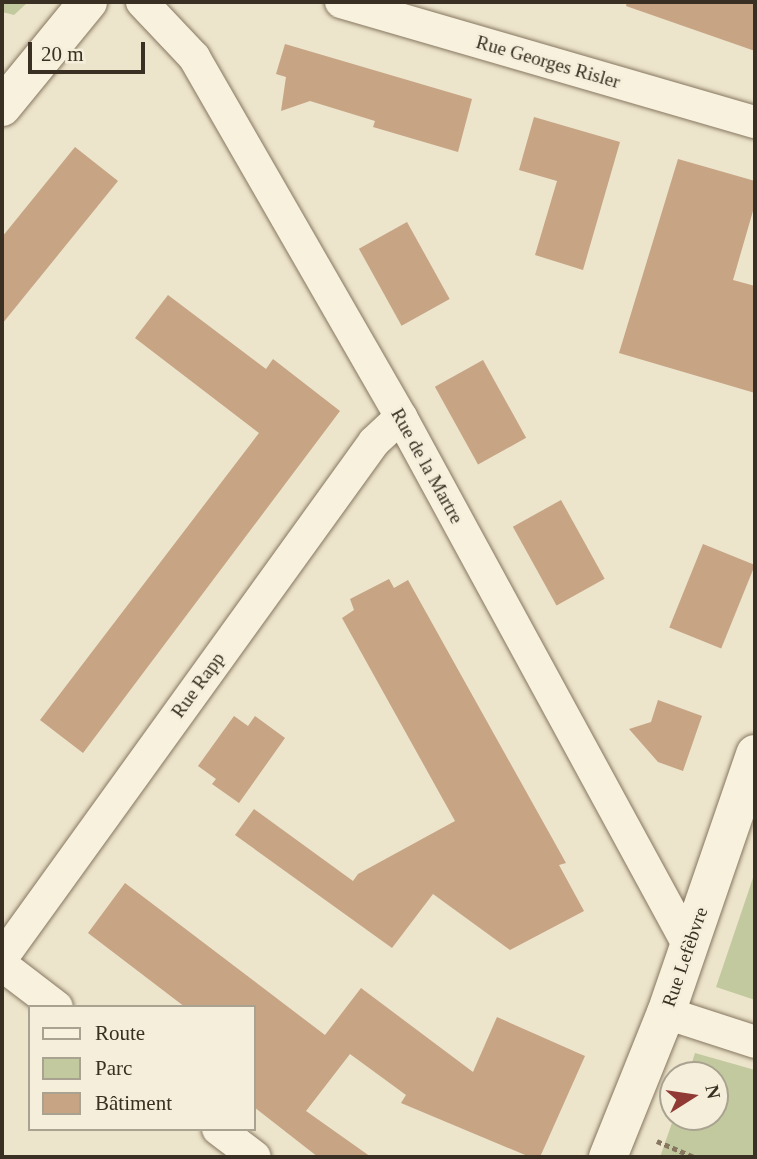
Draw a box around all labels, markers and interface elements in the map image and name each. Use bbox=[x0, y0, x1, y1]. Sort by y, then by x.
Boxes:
scale bar bbox=[32, 28, 149, 72]
street label: Rue Georges Risler bbox=[474, 31, 622, 93]
text: 20 m bbox=[41, 42, 84, 66]
street label: Rue de la Martre bbox=[386, 404, 468, 528]
street label: Rue Rapp bbox=[167, 648, 229, 722]
street label: Rue Lefèbvre bbox=[657, 904, 713, 1010]
legend bbox=[28, 1005, 256, 1131]
text: Route bbox=[95, 1021, 145, 1045]
text: Parc bbox=[95, 1056, 132, 1080]
north arrow bbox=[659, 1061, 729, 1131]
text: N bbox=[701, 1083, 725, 1101]
text: Bâtiment bbox=[95, 1091, 172, 1115]

